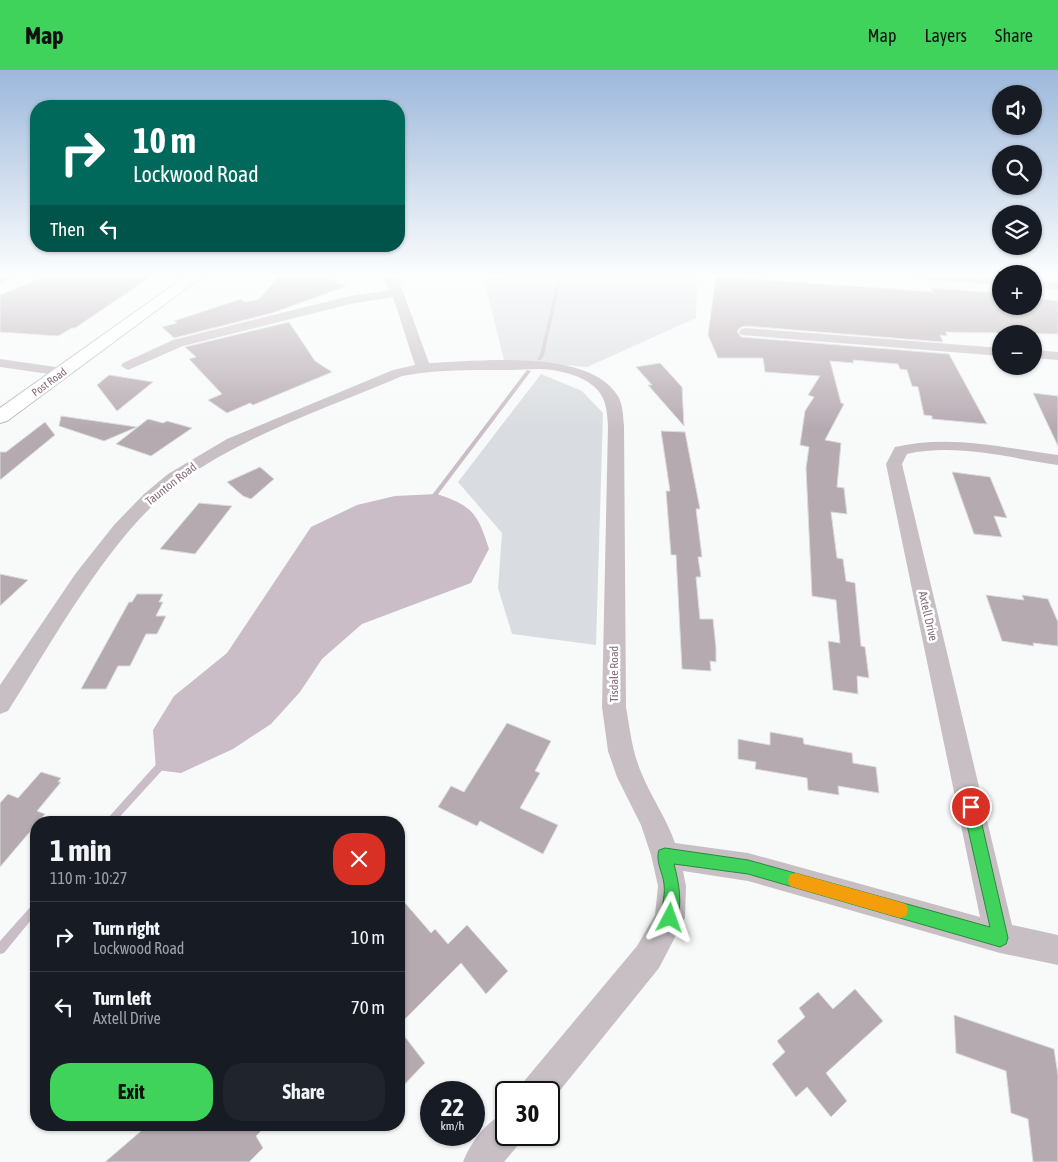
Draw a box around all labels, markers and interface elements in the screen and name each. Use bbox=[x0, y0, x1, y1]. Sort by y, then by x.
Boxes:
text: Map bbox=[25, 22, 64, 49]
text: Map bbox=[867, 25, 896, 46]
text: Layers bbox=[924, 25, 967, 46]
text: Share bbox=[995, 25, 1033, 46]
map controls bbox=[992, 85, 1042, 375]
button: sound bbox=[992, 85, 1042, 135]
icon: right bbox=[50, 120, 115, 185]
text: 10 m bbox=[133, 120, 196, 160]
button: search bbox=[992, 145, 1042, 195]
text: Lockwood Road bbox=[133, 161, 259, 187]
button: layers bbox=[992, 205, 1042, 255]
icon: left bbox=[95, 215, 123, 243]
text: Then bbox=[50, 218, 85, 240]
button: + bbox=[992, 265, 1042, 315]
button: − bbox=[992, 325, 1042, 375]
street label: Post Road bbox=[29, 365, 69, 399]
street label: Taunton Road bbox=[143, 460, 199, 508]
street label: Axtell Drive bbox=[915, 590, 941, 642]
street label: Tisdale Road bbox=[607, 646, 621, 702]
pin bbox=[950, 786, 992, 828]
icon: arrive bbox=[957, 793, 985, 821]
text: 1 min bbox=[50, 833, 111, 867]
button: close bbox=[333, 833, 385, 885]
text: 110 m · 10:27 bbox=[50, 869, 127, 887]
position arrow bbox=[643, 891, 695, 943]
text: Turn right bbox=[93, 917, 160, 939]
icon: right bbox=[50, 923, 78, 951]
text: 10 m bbox=[351, 926, 385, 948]
text: Lockwood Road bbox=[93, 939, 184, 957]
text: Turn left bbox=[93, 987, 151, 1009]
icon: left bbox=[50, 993, 78, 1021]
text: 70 m bbox=[351, 996, 385, 1018]
text: Axtell Drive bbox=[93, 1009, 161, 1027]
button: Exit bbox=[50, 1063, 213, 1121]
button: Share bbox=[223, 1063, 385, 1121]
speed limit sign: 30 bbox=[495, 1081, 560, 1146]
text: 22 bbox=[441, 1093, 464, 1121]
text: km/h bbox=[441, 1119, 464, 1133]

